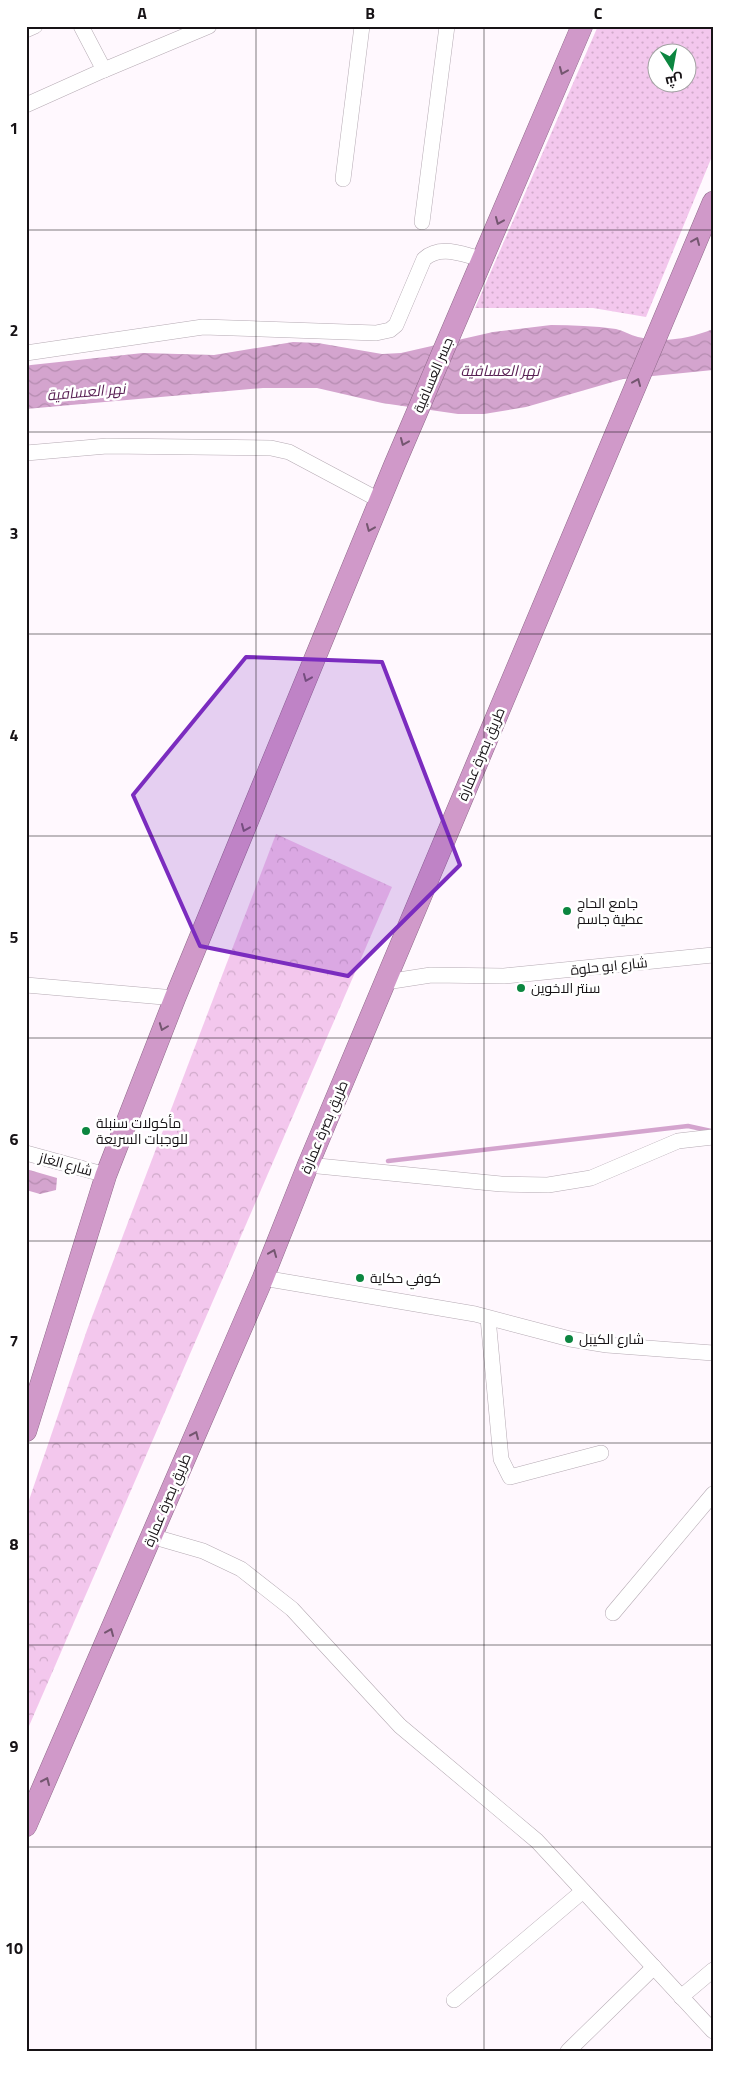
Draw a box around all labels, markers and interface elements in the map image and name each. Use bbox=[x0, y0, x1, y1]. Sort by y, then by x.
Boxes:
text: A bbox=[137, 1, 147, 25]
text: B bbox=[365, 1, 375, 25]
text: C bbox=[594, 1, 603, 25]
north arrow bbox=[646, 42, 696, 92]
one-way arrow bbox=[558, 66, 569, 75]
text: ش bbox=[664, 69, 685, 93]
text: 1 bbox=[10, 116, 18, 140]
one-way arrow bbox=[495, 216, 505, 225]
one-way arrow bbox=[690, 237, 701, 246]
text: 2 bbox=[10, 318, 18, 342]
street label: جسر العسافية bbox=[407, 334, 458, 416]
water label: نهر العسافية bbox=[461, 359, 541, 382]
water label: نهر العسافية bbox=[46, 376, 128, 406]
one-way arrow bbox=[631, 378, 642, 387]
one-way arrow bbox=[400, 437, 411, 446]
text: 3 bbox=[10, 521, 18, 545]
one-way arrow bbox=[365, 523, 376, 532]
one-way arrow bbox=[303, 673, 314, 682]
street label: طريق بصرة عمارة bbox=[451, 704, 510, 804]
text: 4 bbox=[10, 723, 19, 747]
one-way arrow bbox=[241, 823, 251, 832]
place label: جامع الحاج عطية جاسم bbox=[577, 892, 644, 929]
marker: جامع الحاج عطية جاسم bbox=[561, 905, 573, 917]
text: 5 bbox=[10, 925, 19, 949]
street label: شارع ابو حلوة bbox=[569, 951, 648, 980]
place label: سنتر الاخوين bbox=[531, 977, 600, 998]
marker: سنتر الاخوين bbox=[515, 982, 527, 994]
one-way arrow bbox=[159, 1022, 170, 1031]
street label: طريق بصرة عمارة bbox=[294, 1077, 353, 1177]
place label: مأكولات سنبلة للوجبات السريعة bbox=[96, 1112, 188, 1149]
marker: مأكولات سنبلة للوجبات السريعة bbox=[80, 1125, 92, 1137]
text: 6 bbox=[10, 1127, 19, 1151]
street label: شارع الغاز bbox=[36, 1146, 95, 1181]
one-way arrow bbox=[267, 1249, 277, 1258]
place label: كوفي حكاية bbox=[370, 1267, 441, 1290]
marker: كوفي حكاية bbox=[354, 1272, 366, 1284]
place label: شارع الكيبل bbox=[579, 1328, 644, 1349]
text: 7 bbox=[10, 1329, 18, 1353]
marker: شارع الكيبل bbox=[563, 1333, 575, 1345]
one-way arrow bbox=[189, 1431, 200, 1440]
street label: طريق بصرة عمارة bbox=[137, 1450, 196, 1550]
text: 8 bbox=[10, 1532, 19, 1556]
one-way arrow bbox=[104, 1628, 115, 1637]
text: 9 bbox=[10, 1734, 19, 1758]
one-way arrow bbox=[39, 1777, 50, 1786]
text: 10 bbox=[5, 1936, 23, 1960]

